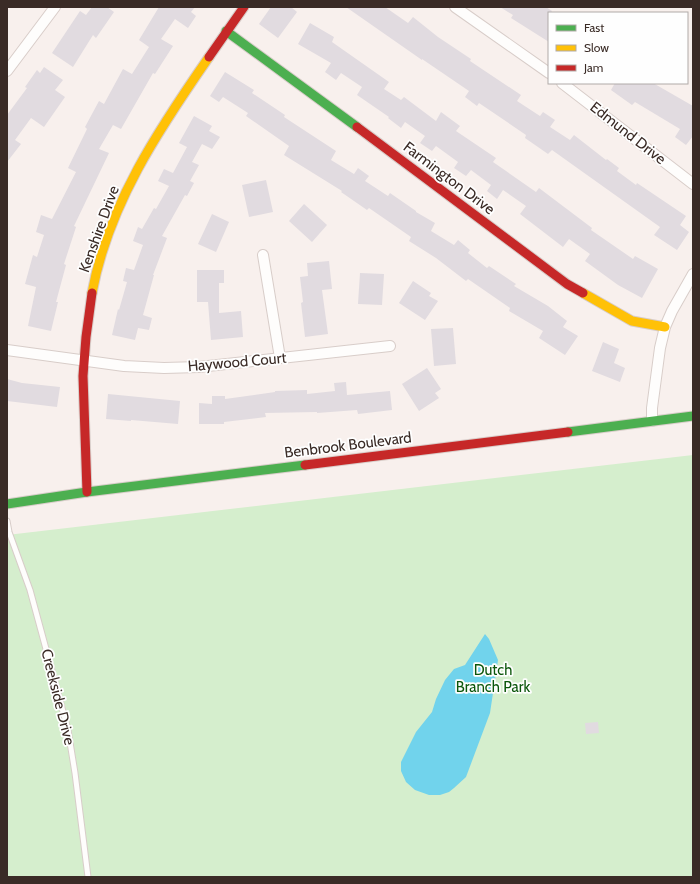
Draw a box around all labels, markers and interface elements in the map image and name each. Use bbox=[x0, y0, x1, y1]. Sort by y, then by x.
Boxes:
legend bbox=[548, 12, 688, 84]
text: Fast bbox=[584, 20, 604, 35]
text: Slow bbox=[584, 40, 609, 55]
text: Jam bbox=[583, 60, 603, 75]
street label: Edmund Drive bbox=[587, 98, 670, 168]
street label: Farmington Drive bbox=[400, 138, 498, 218]
street label: Kenshire Drive bbox=[75, 183, 123, 275]
street label: Haywood Court bbox=[187, 349, 287, 375]
street label: Benbrook Boulevard bbox=[283, 428, 413, 462]
street label: Creekside Drive bbox=[37, 647, 79, 747]
park label: Dutch Branch Park bbox=[456, 661, 530, 696]

